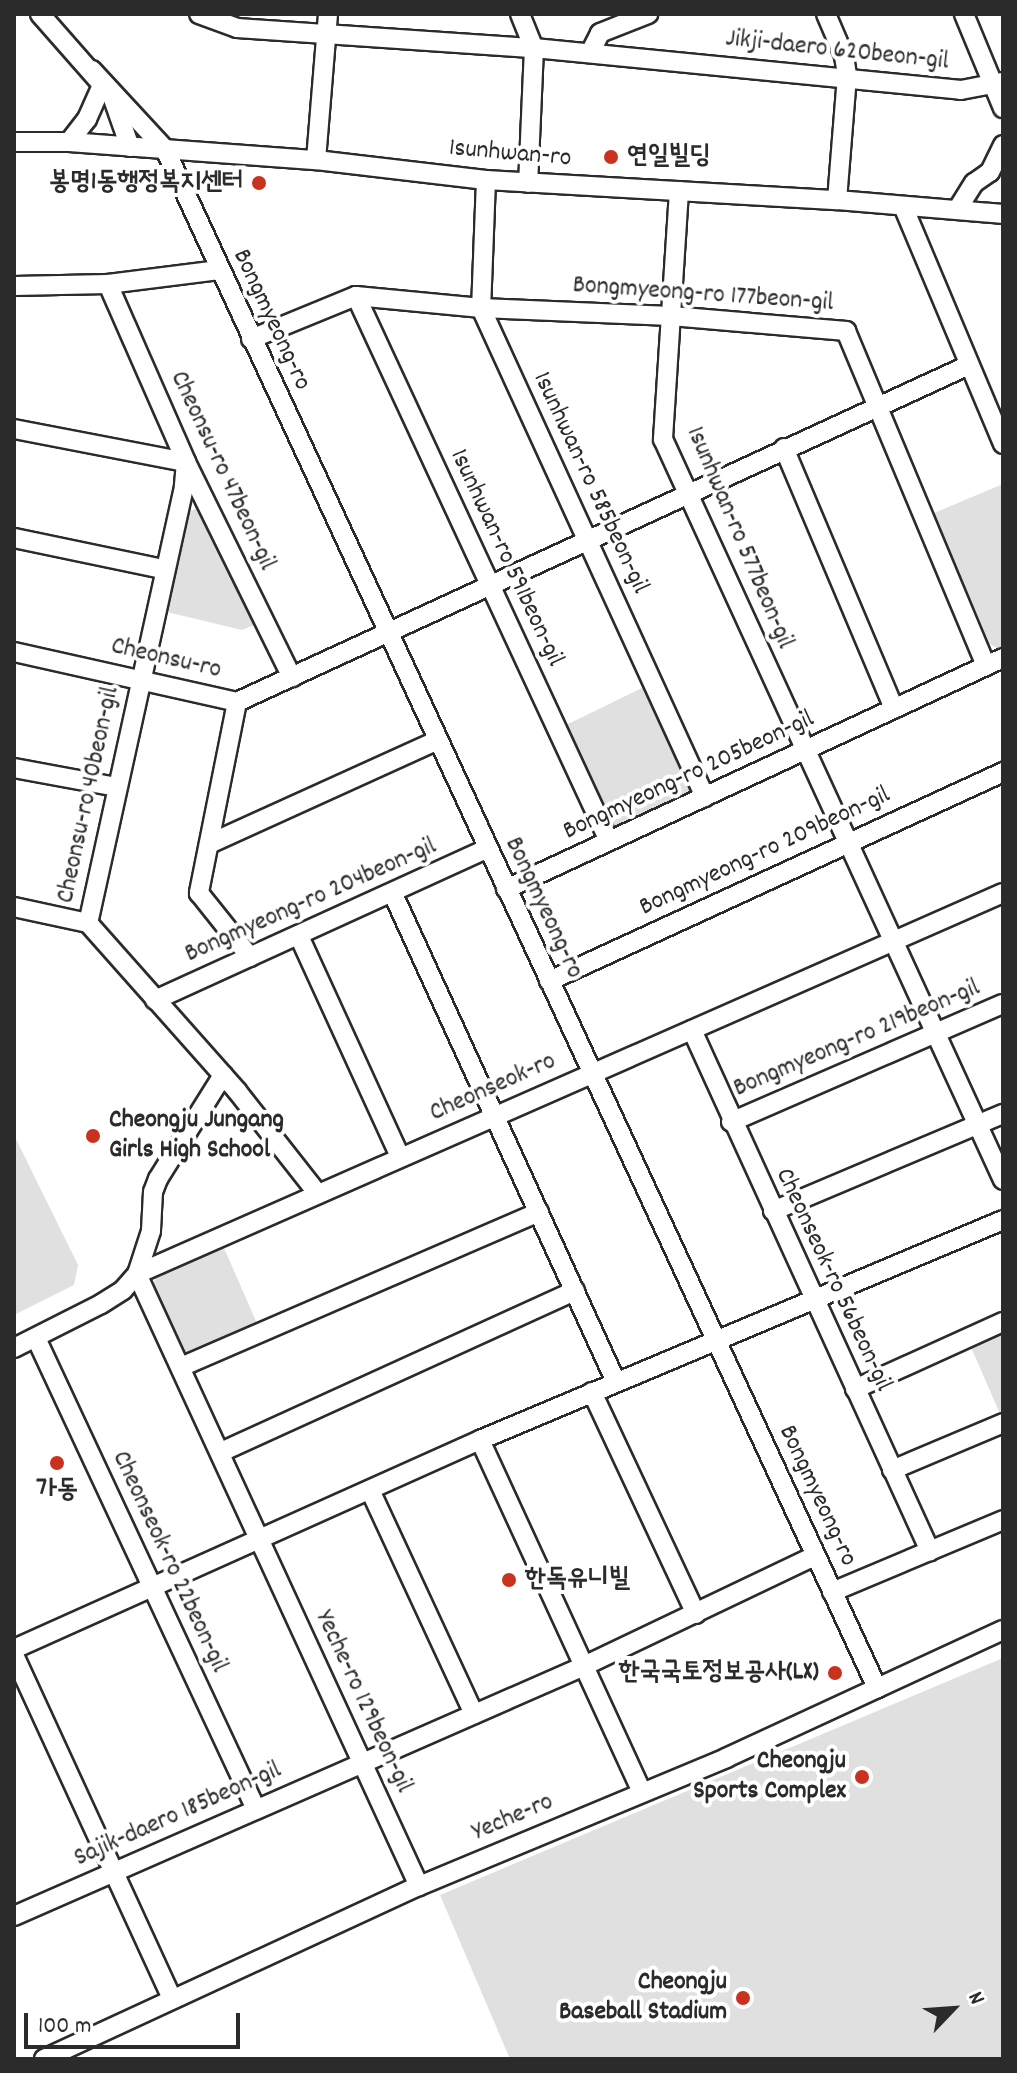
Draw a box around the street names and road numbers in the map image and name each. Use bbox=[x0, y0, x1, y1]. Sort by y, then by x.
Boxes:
street label: Jikji-daero 620beon-gil bbox=[724, 24, 950, 78]
street label: 1sunhwan-ro bbox=[447, 133, 573, 175]
street label: Bongmyeong-ro bbox=[225, 244, 317, 396]
street label: Bongmyeong-ro 177beon-gil bbox=[572, 270, 834, 320]
street label: Cheonsu-ro 47beon-gil bbox=[162, 366, 282, 576]
street label: 1sunhwan-ro 585beon-gil bbox=[525, 367, 655, 599]
street label: 1sunhwan-ro 577beon-gil bbox=[678, 422, 800, 654]
street label: 1sunhwan-ro 591beon-gil bbox=[442, 444, 570, 672]
street label: Cheonsu-ro bbox=[108, 631, 224, 687]
street label: Cheonsu-ro 40beon-gil bbox=[51, 684, 127, 906]
street label: Bongmyeong-ro 205beon-gil bbox=[559, 704, 819, 848]
street label: Bongmyeong-ro 209beon-gil bbox=[635, 780, 895, 924]
street label: Bongmyeong-ro 204beon-gil bbox=[180, 831, 442, 971]
street label: Bongmyeong-ro bbox=[497, 832, 589, 984]
street label: Bongmyeong-ro 219beon-gil bbox=[729, 973, 985, 1105]
street label: Cheonseok-ro bbox=[425, 1046, 561, 1130]
street label: Cheonseok-ro 56beon-gil bbox=[768, 1163, 898, 1397]
street label: Bongmyeong-ro bbox=[771, 1420, 863, 1572]
street label: Cheonseok-ro 22beon-gil bbox=[104, 1446, 234, 1678]
street label: Yeche-ro 129beon-gil bbox=[307, 1606, 419, 1798]
street label: Sajik-daero 185beon-gil bbox=[70, 1755, 286, 1875]
street label: Yeche-ro bbox=[468, 1787, 558, 1849]

